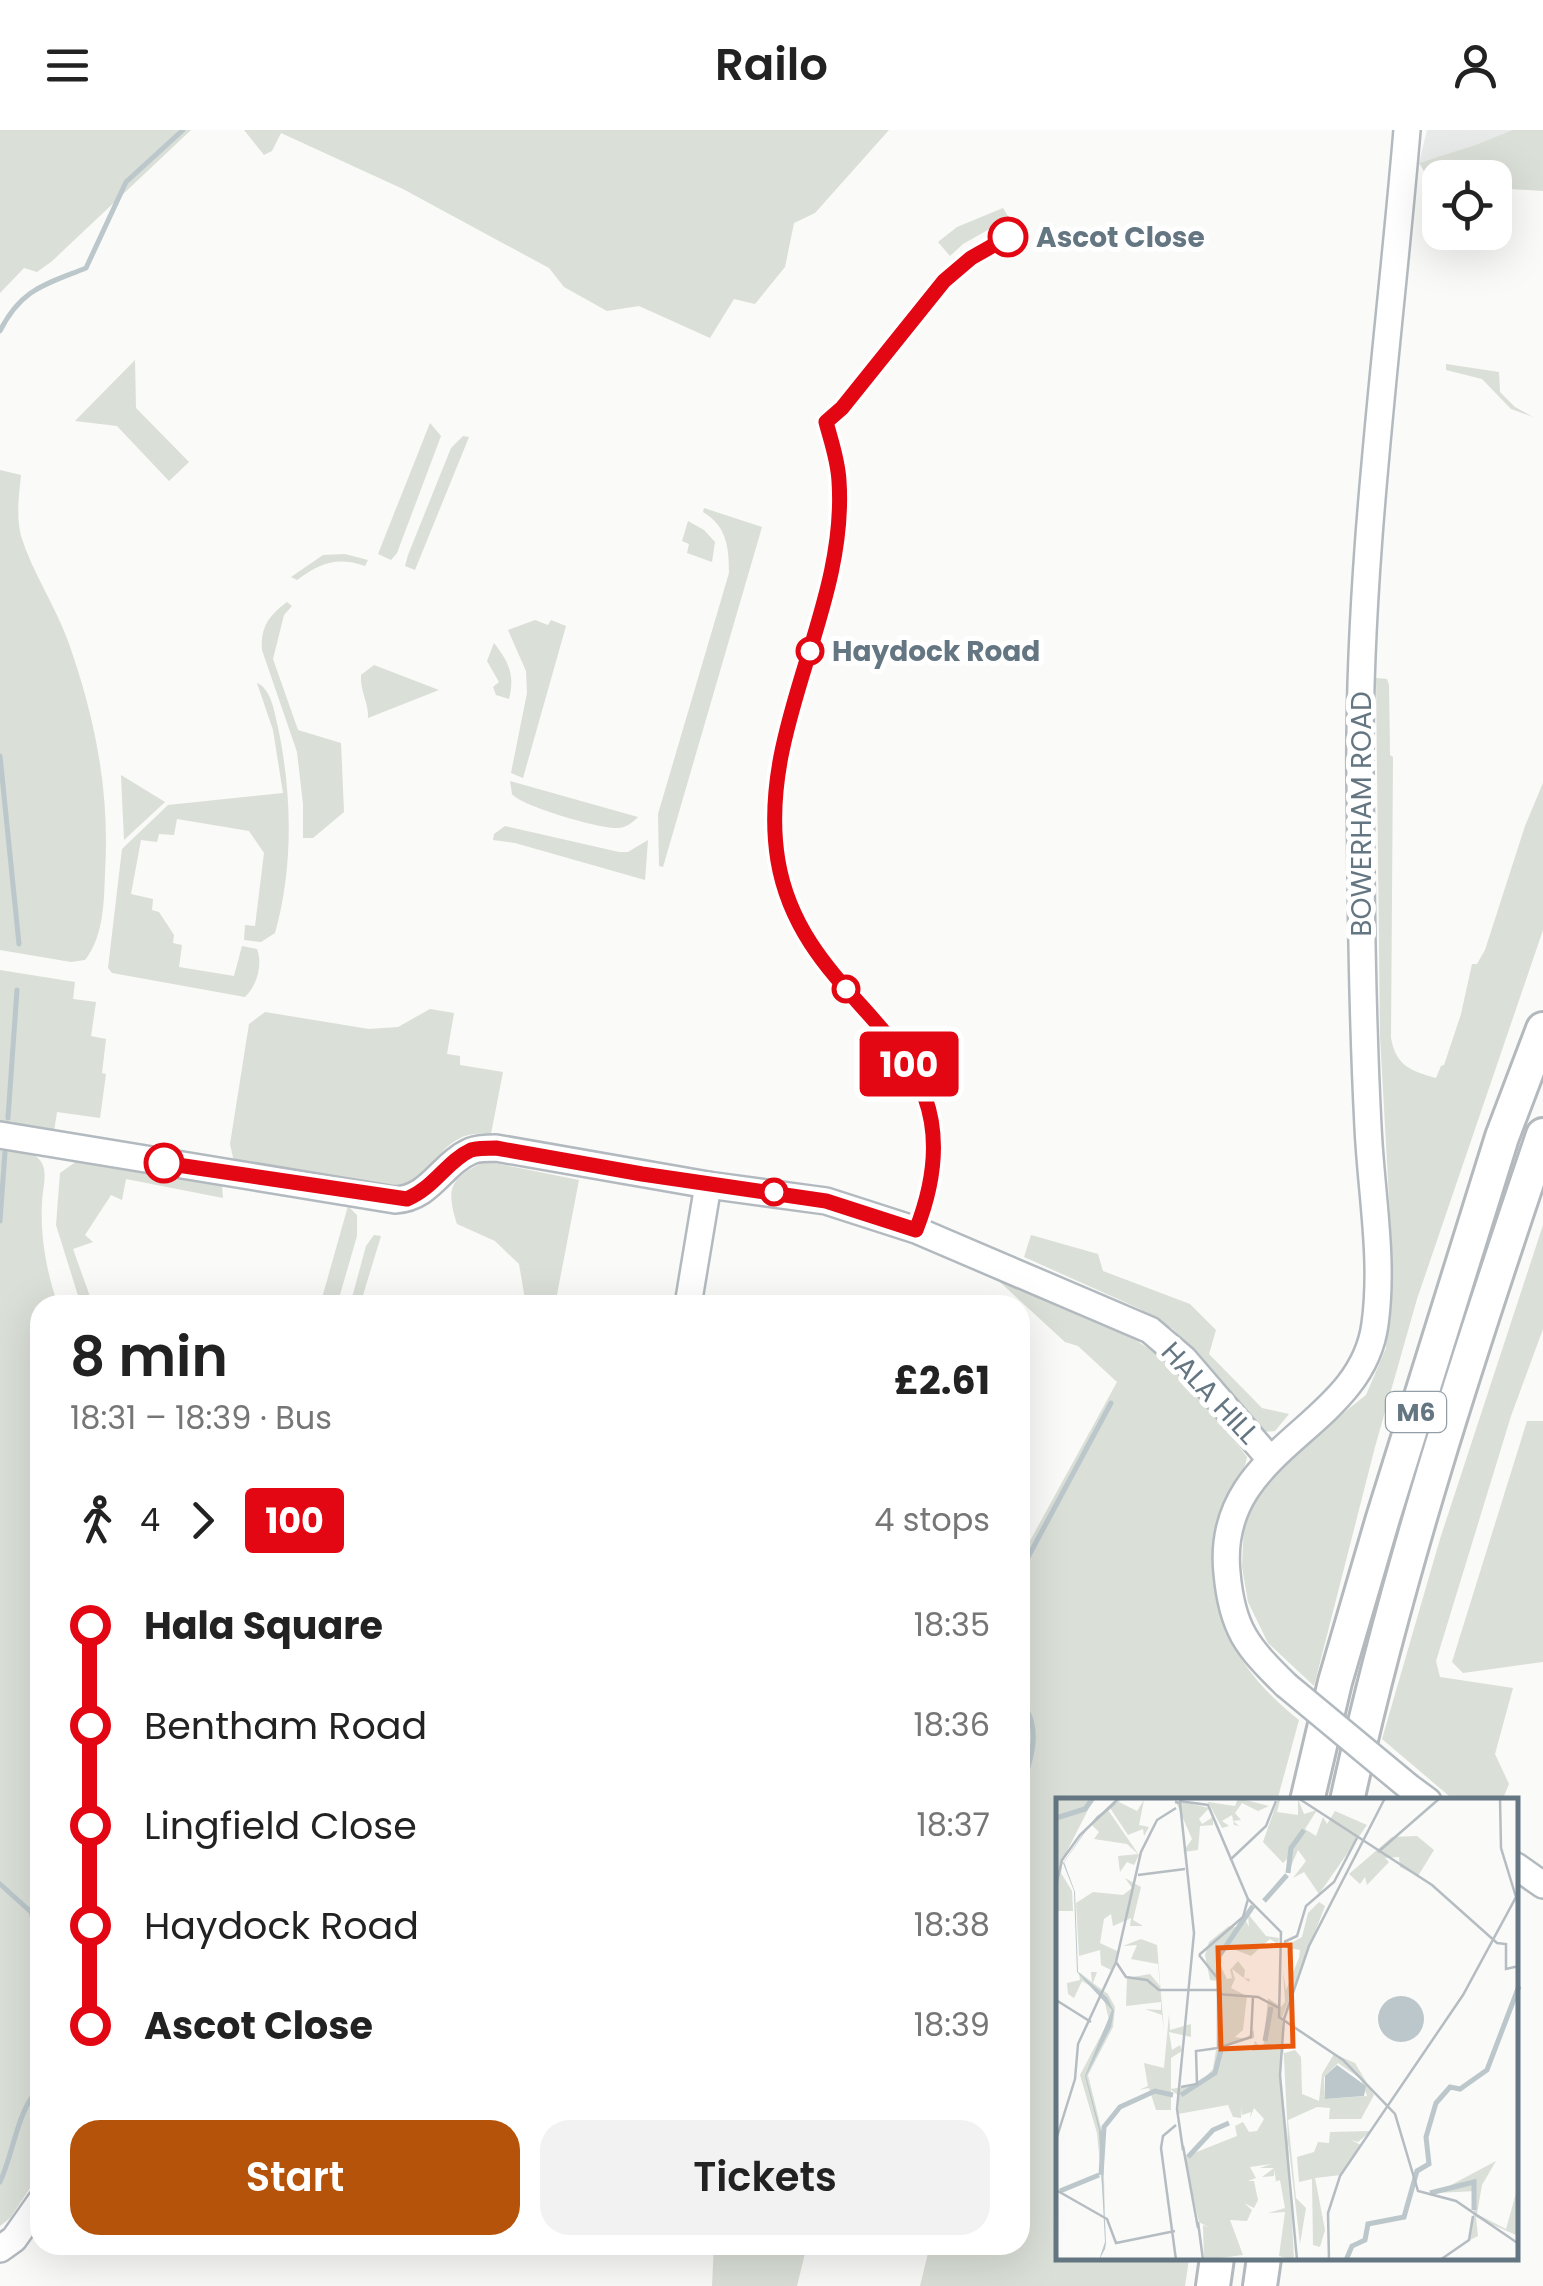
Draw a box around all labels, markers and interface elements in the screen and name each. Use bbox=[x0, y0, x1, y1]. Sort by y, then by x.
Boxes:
text: Railo bbox=[715, 33, 828, 96]
icon: menu bbox=[40, 38, 95, 93]
icon: person bbox=[1448, 38, 1503, 93]
map controls bbox=[1422, 160, 1512, 250]
button: locate bbox=[1422, 160, 1512, 250]
marker: Ascot Close bbox=[989, 218, 1027, 256]
place label: Ascot Close bbox=[1036, 218, 1205, 257]
place label: Haydock Road bbox=[832, 632, 1040, 671]
marker: Haydock Road bbox=[797, 638, 823, 664]
street label: BOWERHAM ROAD bbox=[1342, 691, 1381, 937]
unlabelled marker bbox=[833, 976, 859, 1002]
line badge: 100 bbox=[852, 1032, 966, 1096]
text: 100 bbox=[880, 1040, 938, 1089]
unlabelled marker bbox=[145, 1144, 183, 1182]
unlabelled marker bbox=[761, 1179, 787, 1205]
text: 8 min bbox=[70, 1318, 228, 1395]
street label: HALA HILL bbox=[1152, 1333, 1268, 1453]
text: £2.61 bbox=[894, 1354, 990, 1407]
road number: M6 bbox=[1386, 1392, 1446, 1432]
text: 18:31 – 18:39 · Bus bbox=[70, 1395, 332, 1440]
icon: walk bbox=[70, 1493, 125, 1548]
icon: forward bbox=[175, 1493, 230, 1548]
text: 100 bbox=[265, 1496, 324, 1545]
text: 4 bbox=[140, 1497, 160, 1542]
text: 4 stops bbox=[874, 1497, 990, 1542]
text: Hala Square bbox=[144, 1599, 383, 1652]
text: 18:35 bbox=[914, 1602, 990, 1647]
text: Bentham Road bbox=[144, 1699, 427, 1752]
text: 18:36 bbox=[914, 1702, 990, 1747]
inset map bbox=[1056, 1798, 1518, 2261]
text: Lingfield Close bbox=[144, 1799, 417, 1852]
text: 18:37 bbox=[916, 1802, 990, 1847]
text: Haydock Road bbox=[144, 1899, 419, 1952]
text: 18:38 bbox=[914, 1902, 990, 1947]
text: Ascot Close bbox=[144, 1999, 373, 2052]
text: 18:39 bbox=[914, 2002, 990, 2047]
button: Start bbox=[70, 2120, 520, 2235]
button: Tickets bbox=[540, 2120, 990, 2235]

